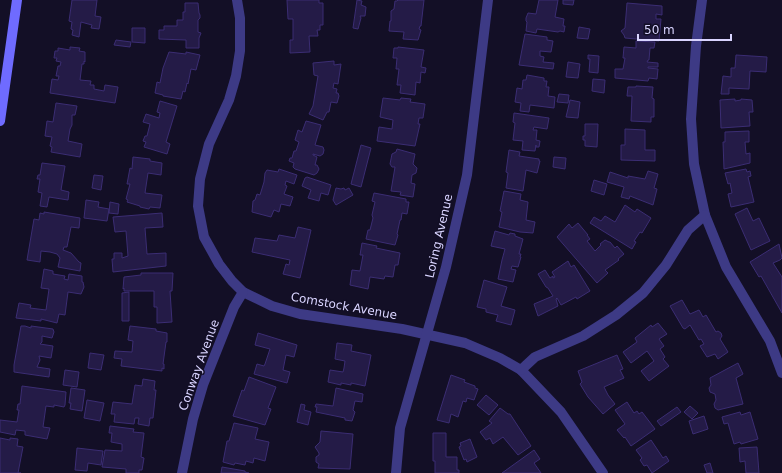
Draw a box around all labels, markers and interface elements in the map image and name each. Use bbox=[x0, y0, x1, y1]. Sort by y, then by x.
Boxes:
scale bar bbox=[638, 16, 731, 42]
text: 50 m bbox=[644, 23, 675, 37]
street label: Loring Avenue bbox=[423, 193, 455, 279]
street label: Comstock Avenue bbox=[290, 290, 398, 322]
street label: Conway Avenue bbox=[176, 318, 222, 412]

